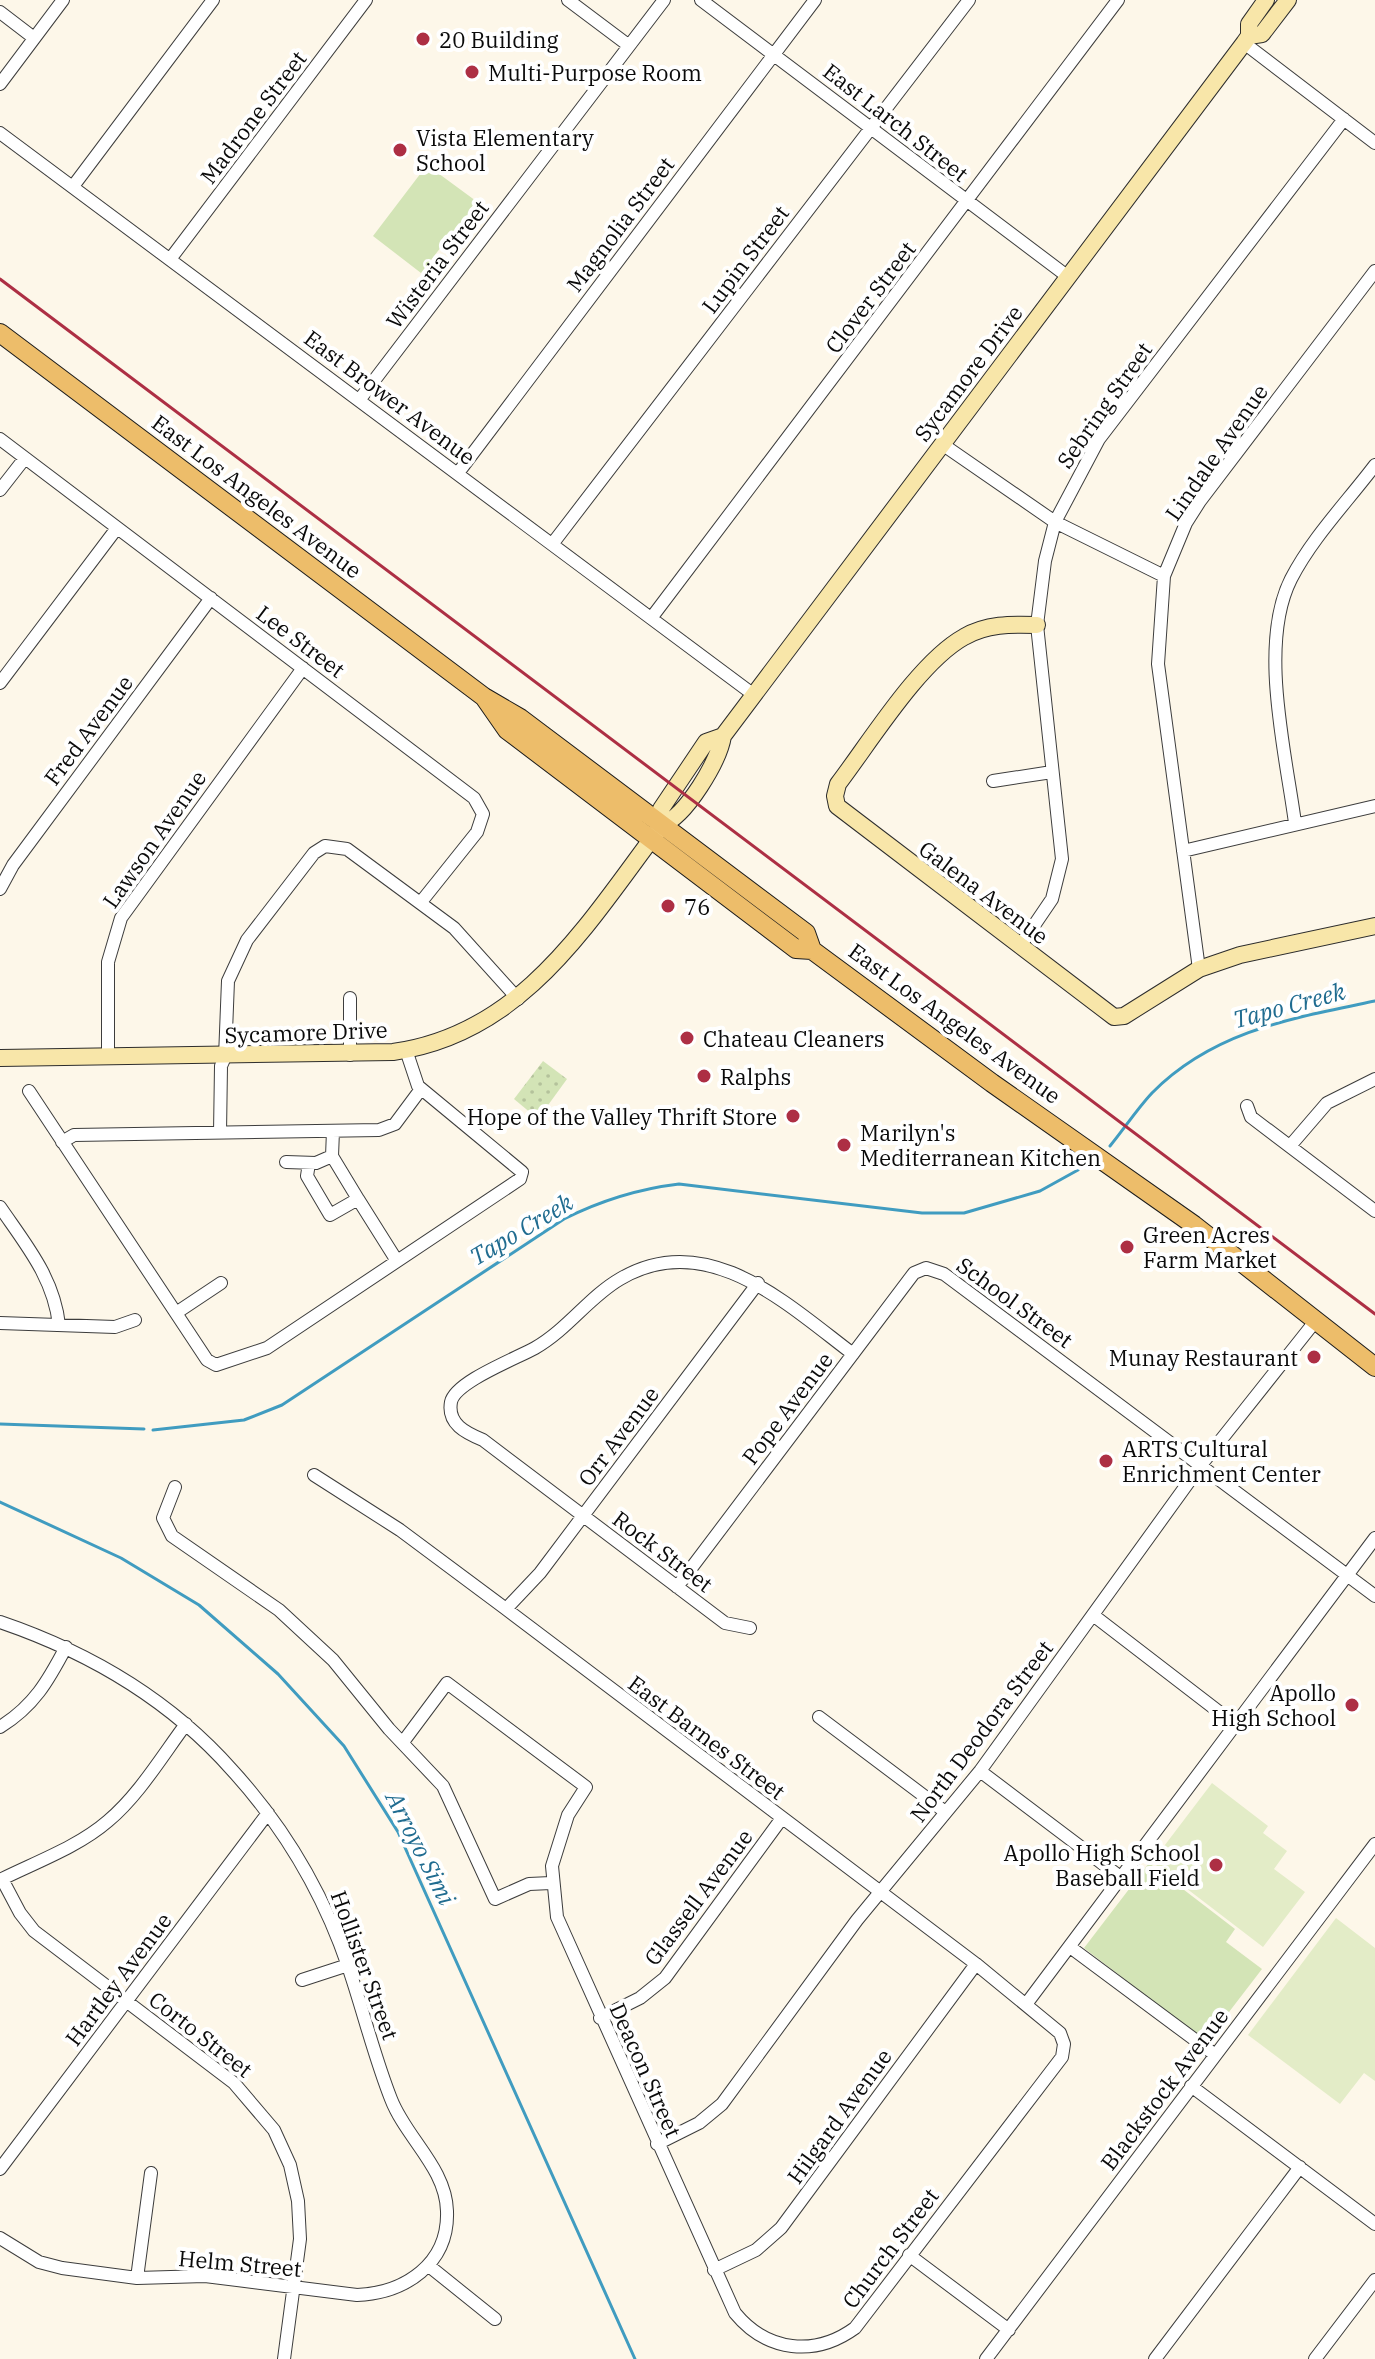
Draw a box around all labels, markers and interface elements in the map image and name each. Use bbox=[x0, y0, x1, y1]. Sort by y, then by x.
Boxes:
place label: 20 Building bbox=[439, 25, 559, 54]
marker: 20 Building bbox=[414, 30, 432, 48]
street label: Madrone Street bbox=[193, 44, 313, 189]
street label: East Larch Street bbox=[818, 56, 975, 188]
place label: Multi-Purpose Room bbox=[488, 58, 702, 87]
marker: Multi-Purpose Room bbox=[463, 63, 481, 81]
place label: Vista Elementary School bbox=[416, 123, 594, 177]
marker: Vista Elementary School bbox=[391, 141, 409, 159]
street label: Magnolia Street bbox=[560, 150, 680, 297]
street label: Wisteria Street bbox=[379, 194, 495, 334]
street label: Lupin Street bbox=[695, 199, 795, 319]
street label: Clover Street bbox=[818, 235, 922, 359]
street label: Sycamore Drive bbox=[907, 299, 1029, 447]
street label: East Brower Avenue bbox=[299, 323, 481, 471]
street label: Sebring Street bbox=[1050, 336, 1158, 474]
street label: Lindale Avenue bbox=[1158, 378, 1274, 526]
street label: East Los Angeles Avenue bbox=[146, 408, 368, 584]
street label: Lee Street bbox=[251, 598, 351, 684]
street label: Fred Avenue bbox=[37, 669, 139, 791]
street label: Lawson Avenue bbox=[96, 764, 212, 914]
street label: Galena Avenue bbox=[913, 834, 1055, 950]
place label: 76 bbox=[684, 892, 710, 921]
marker: 76 bbox=[659, 897, 677, 915]
street label: East Los Angeles Avenue bbox=[843, 936, 1067, 1110]
water label: Tapo Creek bbox=[1229, 975, 1349, 1035]
street label: Sycamore Drive bbox=[224, 1015, 388, 1049]
place label: Chateau Cleaners bbox=[703, 1024, 884, 1053]
marker: Chateau Cleaners bbox=[678, 1029, 696, 1047]
place label: Ralphs bbox=[720, 1062, 791, 1091]
marker: Ralphs bbox=[695, 1067, 713, 1085]
place label: Hope of the Valley Thrift Store bbox=[467, 1102, 777, 1131]
marker: Hope of the Valley Thrift Store bbox=[784, 1107, 802, 1125]
place label: Marilyn's Mediterranean Kitchen bbox=[860, 1118, 1101, 1172]
marker: Marilyn's Mediterranean Kitchen bbox=[835, 1136, 853, 1154]
water label: Tapo Creek bbox=[463, 1186, 579, 1272]
place label: Green Acres Farm Market bbox=[1143, 1220, 1277, 1274]
marker: Green Acres Farm Market bbox=[1118, 1238, 1136, 1256]
street label: School Street bbox=[951, 1250, 1079, 1354]
place label: Munay Restaurant bbox=[1109, 1343, 1298, 1372]
street label: Pope Avenue bbox=[735, 1346, 839, 1470]
marker: Munay Restaurant bbox=[1305, 1348, 1323, 1366]
street label: Orr Avenue bbox=[571, 1380, 665, 1492]
place label: ARTS Cultural Enrichment Center bbox=[1122, 1434, 1321, 1488]
marker: ARTS Cultural Enrichment Center bbox=[1097, 1452, 1115, 1470]
street label: Rock Street bbox=[607, 1504, 719, 1598]
street label: North Deodora Street bbox=[903, 1634, 1059, 1828]
street label: East Barnes Street bbox=[623, 1668, 792, 1806]
place label: Apollo High School bbox=[1211, 1678, 1336, 1732]
marker: Apollo High School bbox=[1343, 1696, 1361, 1714]
water label: Arroyo Simi bbox=[378, 1784, 464, 1911]
street label: Glassell Avenue bbox=[637, 1823, 759, 1971]
place label: Apollo High School Baseball Field bbox=[1004, 1838, 1200, 1892]
marker: Apollo High School Baseball Field bbox=[1207, 1856, 1225, 1874]
street label: Hollister Street bbox=[325, 1886, 405, 2044]
street label: Hartley Avenue bbox=[58, 1907, 178, 2051]
street label: Corto Street bbox=[143, 1985, 259, 2084]
street label: Deacon Street bbox=[603, 1998, 689, 2142]
street label: Blackstock Avenue bbox=[1094, 2002, 1234, 2176]
street label: Hilgard Avenue bbox=[780, 2043, 898, 2189]
street label: Church Street bbox=[835, 2182, 945, 2314]
street label: Helm Street bbox=[177, 2243, 303, 2283]

